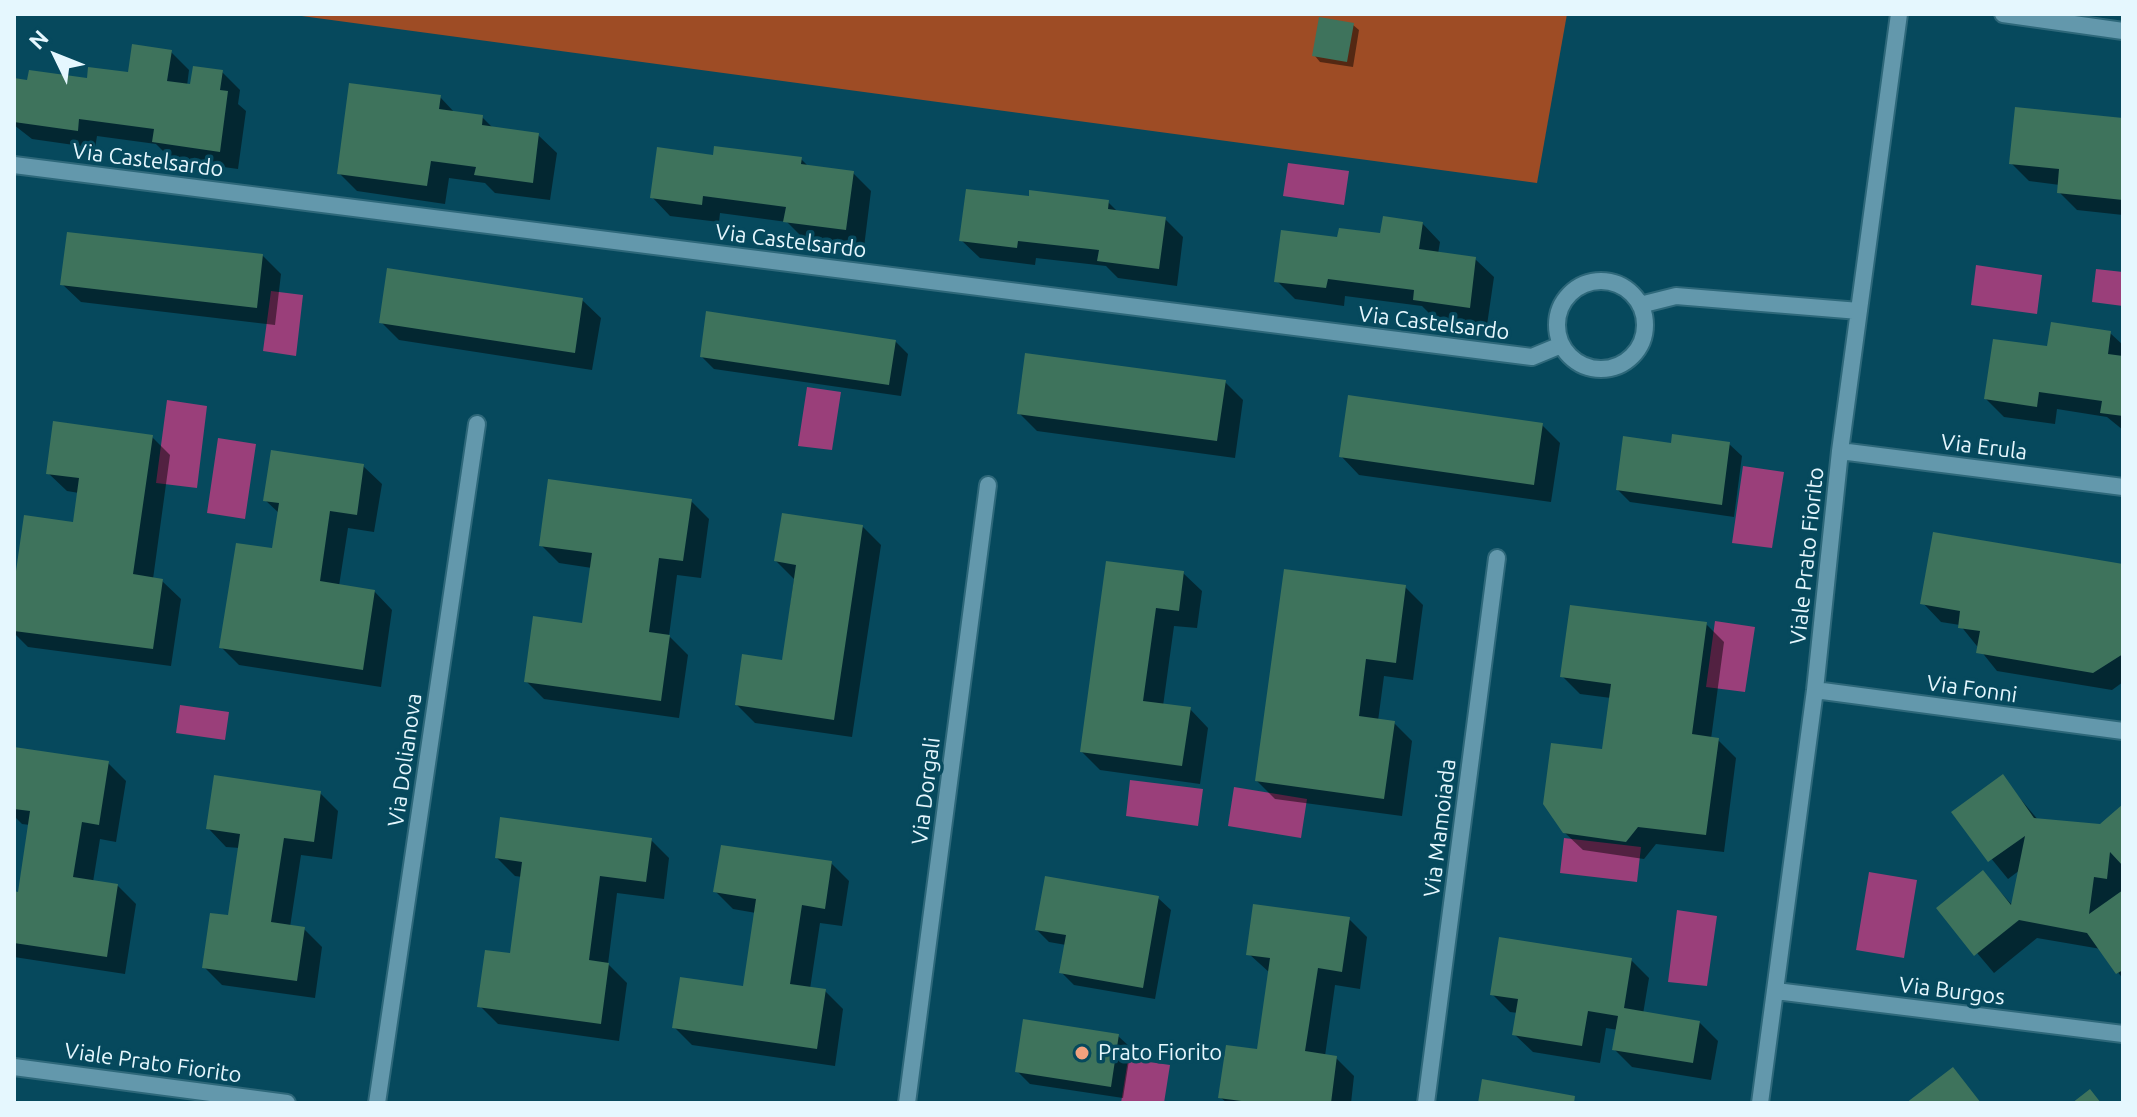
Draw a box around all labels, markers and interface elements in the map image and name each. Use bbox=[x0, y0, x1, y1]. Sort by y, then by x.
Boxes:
north arrow bbox=[16, 16, 96, 96]
text: N bbox=[23, 25, 53, 54]
street label: Via Castelsardo bbox=[71, 138, 225, 182]
street label: Via Castelsardo bbox=[714, 219, 868, 263]
street label: Via Castelsardo bbox=[1357, 301, 1511, 345]
street label: Via Erula bbox=[1939, 429, 2029, 465]
street label: Viale Prato Fiorito bbox=[1785, 466, 1829, 646]
street label: Via Fonni bbox=[1925, 670, 2019, 708]
street label: Via Dolianova bbox=[383, 692, 427, 828]
street label: Via Dorgali bbox=[906, 736, 946, 846]
street label: Via Mamoiada bbox=[1418, 757, 1462, 899]
street label: Via Burgos bbox=[1898, 971, 2006, 1011]
street label: Viale Prato Fiorito bbox=[63, 1038, 243, 1088]
place label: Prato Fiorito bbox=[1098, 1040, 1222, 1066]
marker: Prato Fiorito bbox=[1073, 1044, 1091, 1062]

